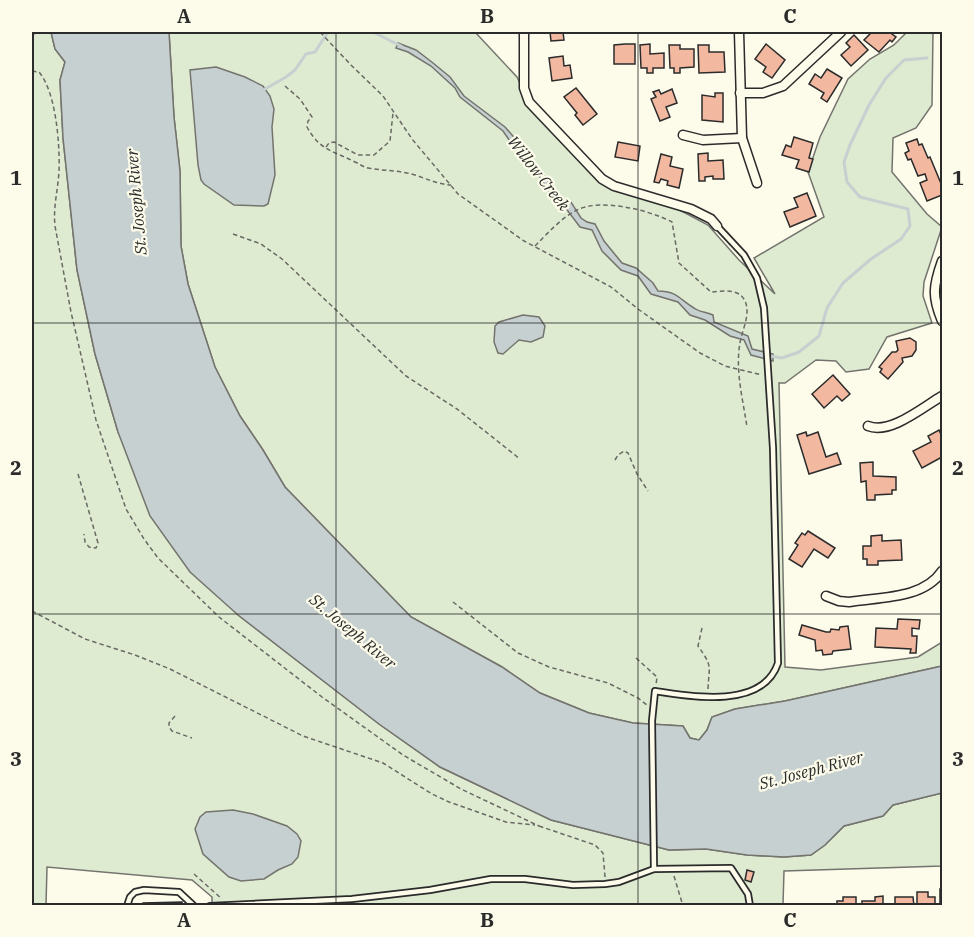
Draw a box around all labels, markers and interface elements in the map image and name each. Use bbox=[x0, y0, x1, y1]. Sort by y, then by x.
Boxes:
text: A bbox=[177, 2, 191, 29]
text: B bbox=[480, 2, 494, 29]
text: C bbox=[783, 2, 797, 29]
water label: Willow Creek bbox=[504, 132, 575, 215]
water label: St. Joseph River bbox=[121, 147, 151, 257]
text: 1 bbox=[10, 164, 22, 191]
text: 1 bbox=[952, 164, 964, 191]
text: 2 bbox=[10, 454, 22, 481]
text: 2 bbox=[952, 454, 964, 481]
water label: St. Joseph River bbox=[305, 588, 401, 674]
text: 3 bbox=[10, 745, 22, 772]
text: 3 bbox=[952, 745, 964, 772]
water label: St. Joseph River bbox=[756, 746, 866, 794]
text: A bbox=[177, 906, 191, 933]
text: B bbox=[480, 906, 494, 933]
text: C bbox=[783, 906, 797, 933]

